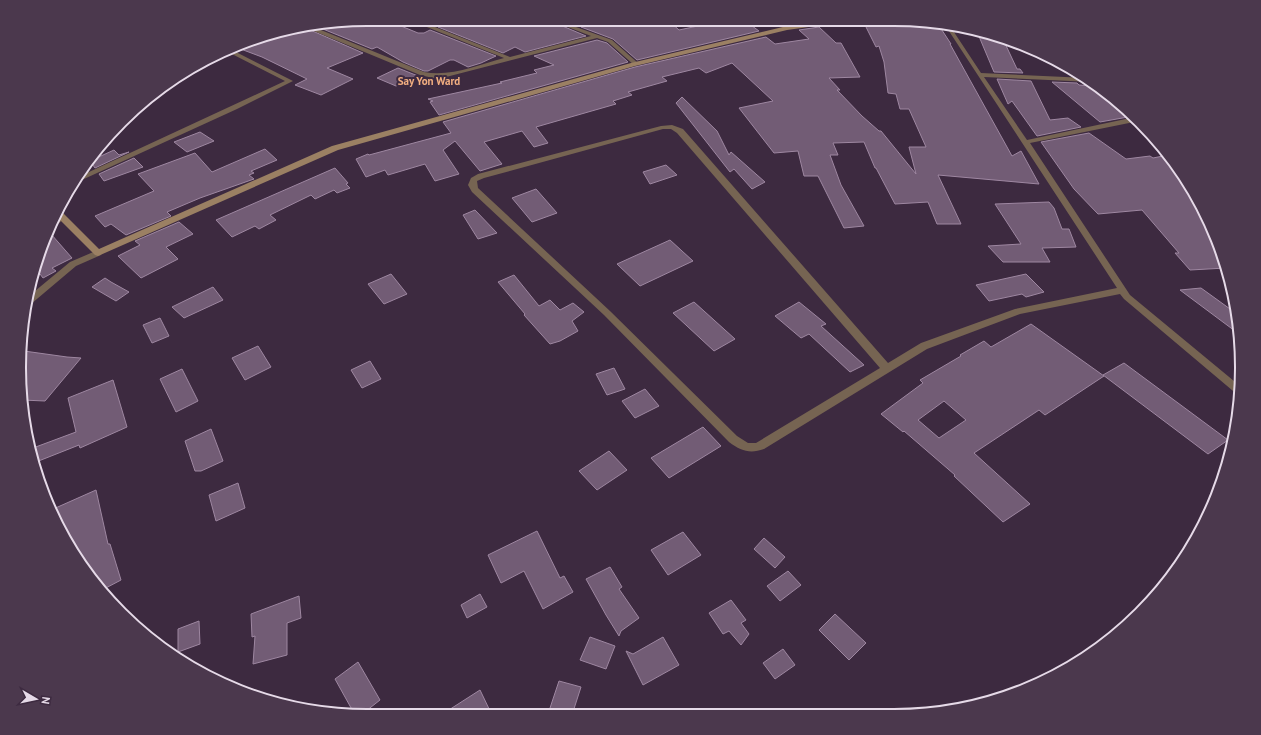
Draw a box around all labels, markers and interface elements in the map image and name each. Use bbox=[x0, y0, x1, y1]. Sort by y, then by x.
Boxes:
district label: Say Yon Ward bbox=[398, 74, 460, 88]
north arrow bbox=[16, 679, 56, 719]
text: N bbox=[38, 696, 53, 705]

